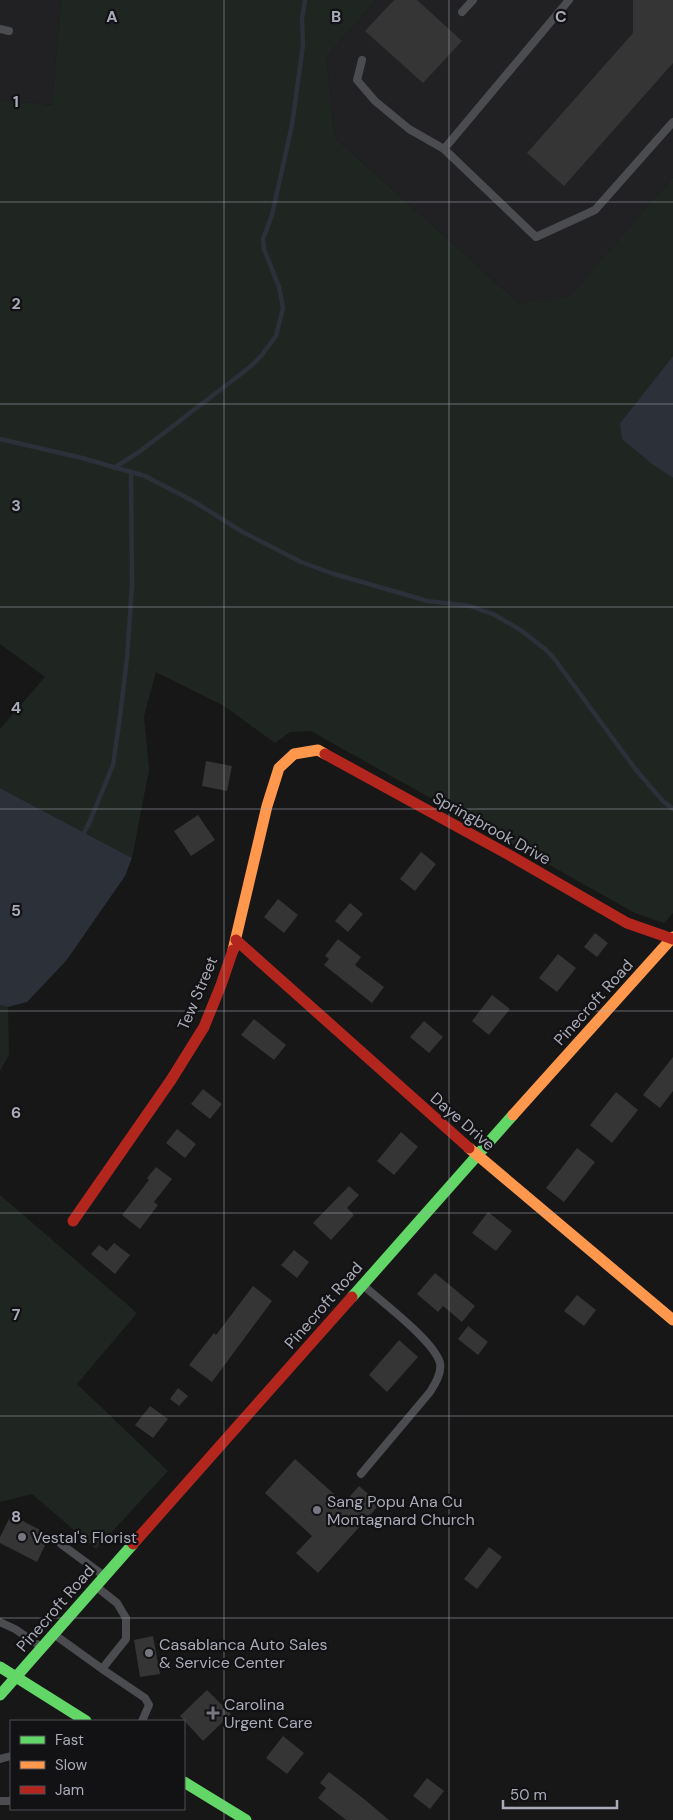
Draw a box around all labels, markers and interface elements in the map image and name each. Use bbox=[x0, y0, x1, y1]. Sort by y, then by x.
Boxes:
text: A bbox=[106, 6, 118, 27]
text: B bbox=[331, 6, 341, 27]
text: C bbox=[555, 6, 567, 27]
text: 1 bbox=[13, 91, 19, 112]
text: 2 bbox=[11, 293, 21, 314]
text: 3 bbox=[11, 495, 21, 516]
text: 4 bbox=[11, 697, 21, 718]
street label: Springbrook Drive bbox=[429, 787, 555, 870]
text: 5 bbox=[11, 900, 21, 921]
street label: Tew Street bbox=[173, 953, 222, 1033]
street label: Pinecroft Road bbox=[549, 955, 638, 1050]
street label: Daye Drive bbox=[426, 1088, 499, 1155]
text: 6 bbox=[11, 1102, 21, 1123]
street label: Pinecroft Road bbox=[280, 1257, 367, 1353]
text: 7 bbox=[12, 1304, 21, 1325]
place label: Sang Popu Ana Cu Montagnard Church bbox=[327, 1491, 475, 1530]
marker: Sang Popu Ana Cu Montagnard Church bbox=[311, 1504, 323, 1516]
text: 8 bbox=[11, 1506, 21, 1527]
place label: Vestal's Florist bbox=[32, 1527, 137, 1548]
marker: Vestal's Florist bbox=[16, 1531, 28, 1543]
street label: Pinecroft Road bbox=[12, 1560, 99, 1656]
place label: Casablanca Auto Sales & Service Center bbox=[159, 1634, 328, 1673]
marker: Casablanca Auto Sales & Service Center bbox=[143, 1647, 155, 1659]
place label: Carolina Urgent Care bbox=[224, 1694, 313, 1733]
marker: Carolina Urgent Care bbox=[206, 1706, 220, 1720]
legend bbox=[10, 1720, 185, 1810]
text: Fast bbox=[55, 1730, 84, 1750]
text: Slow bbox=[55, 1755, 88, 1775]
scale bar bbox=[503, 1778, 617, 1810]
text: Jam bbox=[55, 1780, 84, 1800]
text: 50 m bbox=[510, 1785, 547, 1805]

